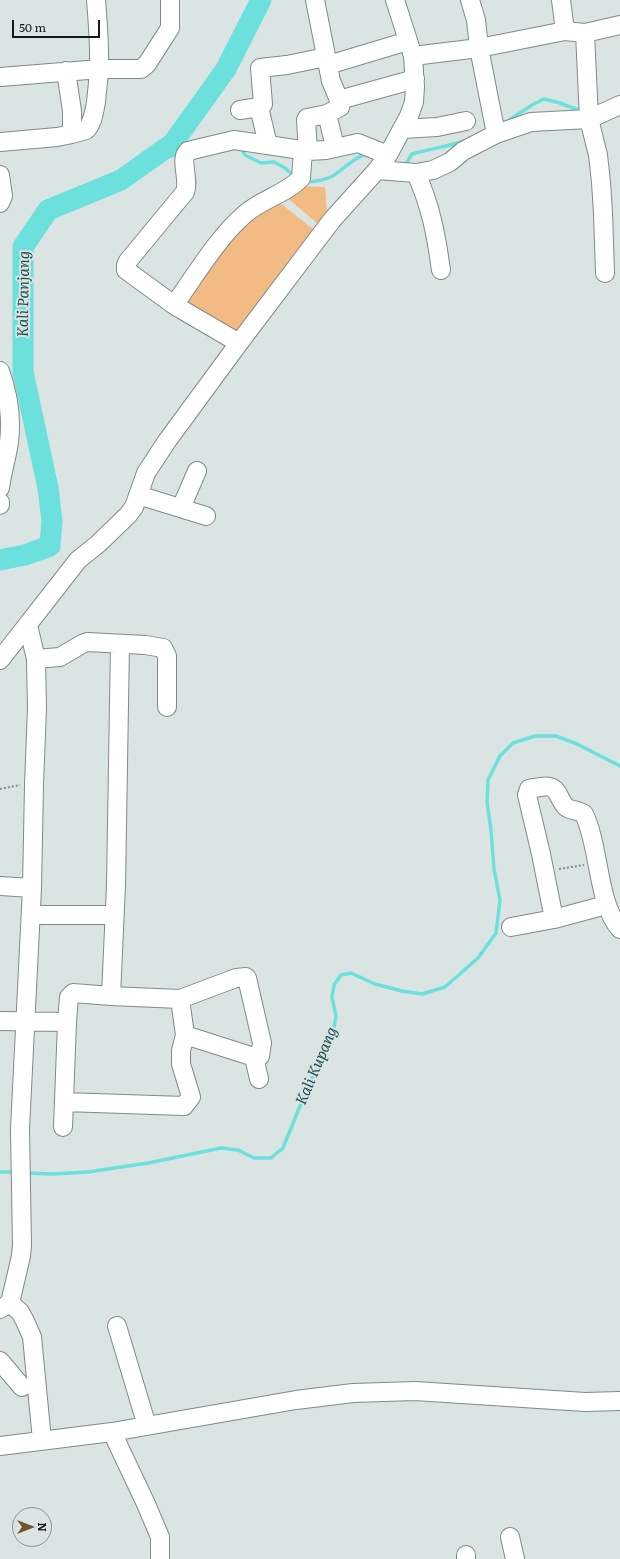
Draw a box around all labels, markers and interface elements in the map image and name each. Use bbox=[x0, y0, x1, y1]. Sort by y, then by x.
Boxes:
scale bar bbox=[14, 12, 102, 38]
text: 50 m bbox=[19, 18, 46, 36]
water label: Kali Panjang bbox=[14, 251, 34, 337]
water label: Kali Kupang bbox=[293, 1024, 341, 1108]
north arrow bbox=[12, 1507, 52, 1547]
text: N bbox=[35, 1522, 51, 1532]

